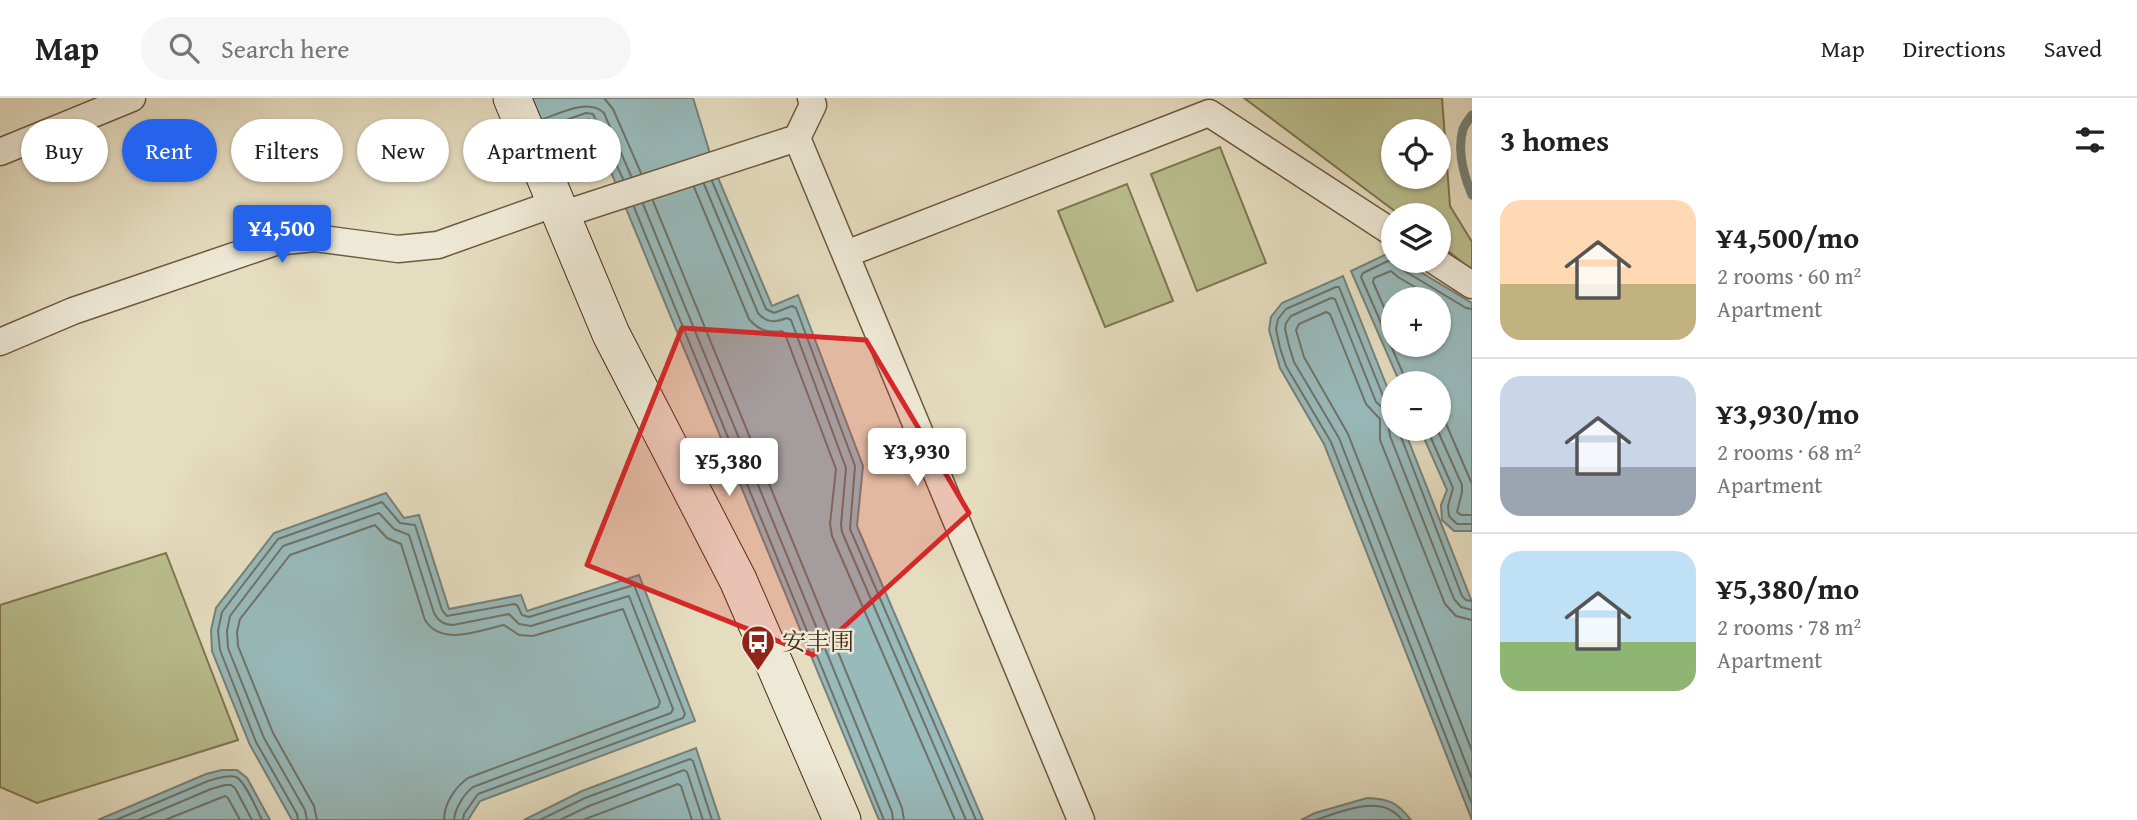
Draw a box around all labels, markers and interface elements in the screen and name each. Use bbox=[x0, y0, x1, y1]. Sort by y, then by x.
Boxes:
search box bbox=[141, 17, 631, 80]
text: Map bbox=[35, 24, 99, 72]
icon: search bbox=[165, 29, 203, 67]
text: Search here bbox=[221, 29, 349, 68]
text: Map bbox=[1821, 31, 1865, 66]
text: Directions bbox=[1903, 31, 2006, 66]
text: Saved bbox=[2044, 31, 2102, 66]
text: 3 homes bbox=[1500, 118, 1609, 162]
chip: Buy bbox=[21, 119, 108, 182]
chip: Rent bbox=[122, 119, 217, 182]
chip: Filters bbox=[231, 119, 343, 182]
chip: New bbox=[357, 119, 449, 182]
chip: Apartment bbox=[463, 119, 621, 182]
map controls bbox=[1381, 119, 1451, 441]
button: locate bbox=[1381, 119, 1451, 189]
icon: filters bbox=[2071, 121, 2109, 159]
button: layers bbox=[1381, 203, 1451, 273]
pin: ¥4,500 bbox=[225, 206, 339, 265]
text: ¥4,500 bbox=[249, 211, 315, 244]
text: ¥4,500/mo bbox=[1717, 215, 1859, 259]
icon: home bbox=[1556, 228, 1640, 312]
text: 2 rooms · 60 m² bbox=[1717, 259, 1861, 292]
button: + bbox=[1381, 287, 1451, 357]
text: Apartment bbox=[1717, 292, 1822, 325]
button: − bbox=[1381, 371, 1451, 441]
text: ¥3,930/mo bbox=[1717, 391, 1859, 435]
icon: home bbox=[1556, 404, 1640, 488]
pin: ¥3,930 bbox=[860, 428, 974, 488]
text: ¥3,930 bbox=[884, 434, 950, 467]
text: 2 rooms · 68 m² bbox=[1717, 435, 1861, 468]
pin: ¥5,380 bbox=[672, 438, 786, 498]
text: ¥5,380 bbox=[696, 444, 762, 477]
text: Apartment bbox=[1717, 468, 1822, 501]
text: ¥5,380/mo bbox=[1717, 566, 1859, 610]
icon: home bbox=[1556, 579, 1640, 663]
text: 2 rooms · 78 m² bbox=[1717, 610, 1861, 643]
bus stop icon: 安丰围 bbox=[739, 623, 777, 672]
place label: 安丰围 bbox=[782, 624, 854, 659]
text: Apartment bbox=[1717, 643, 1822, 676]

